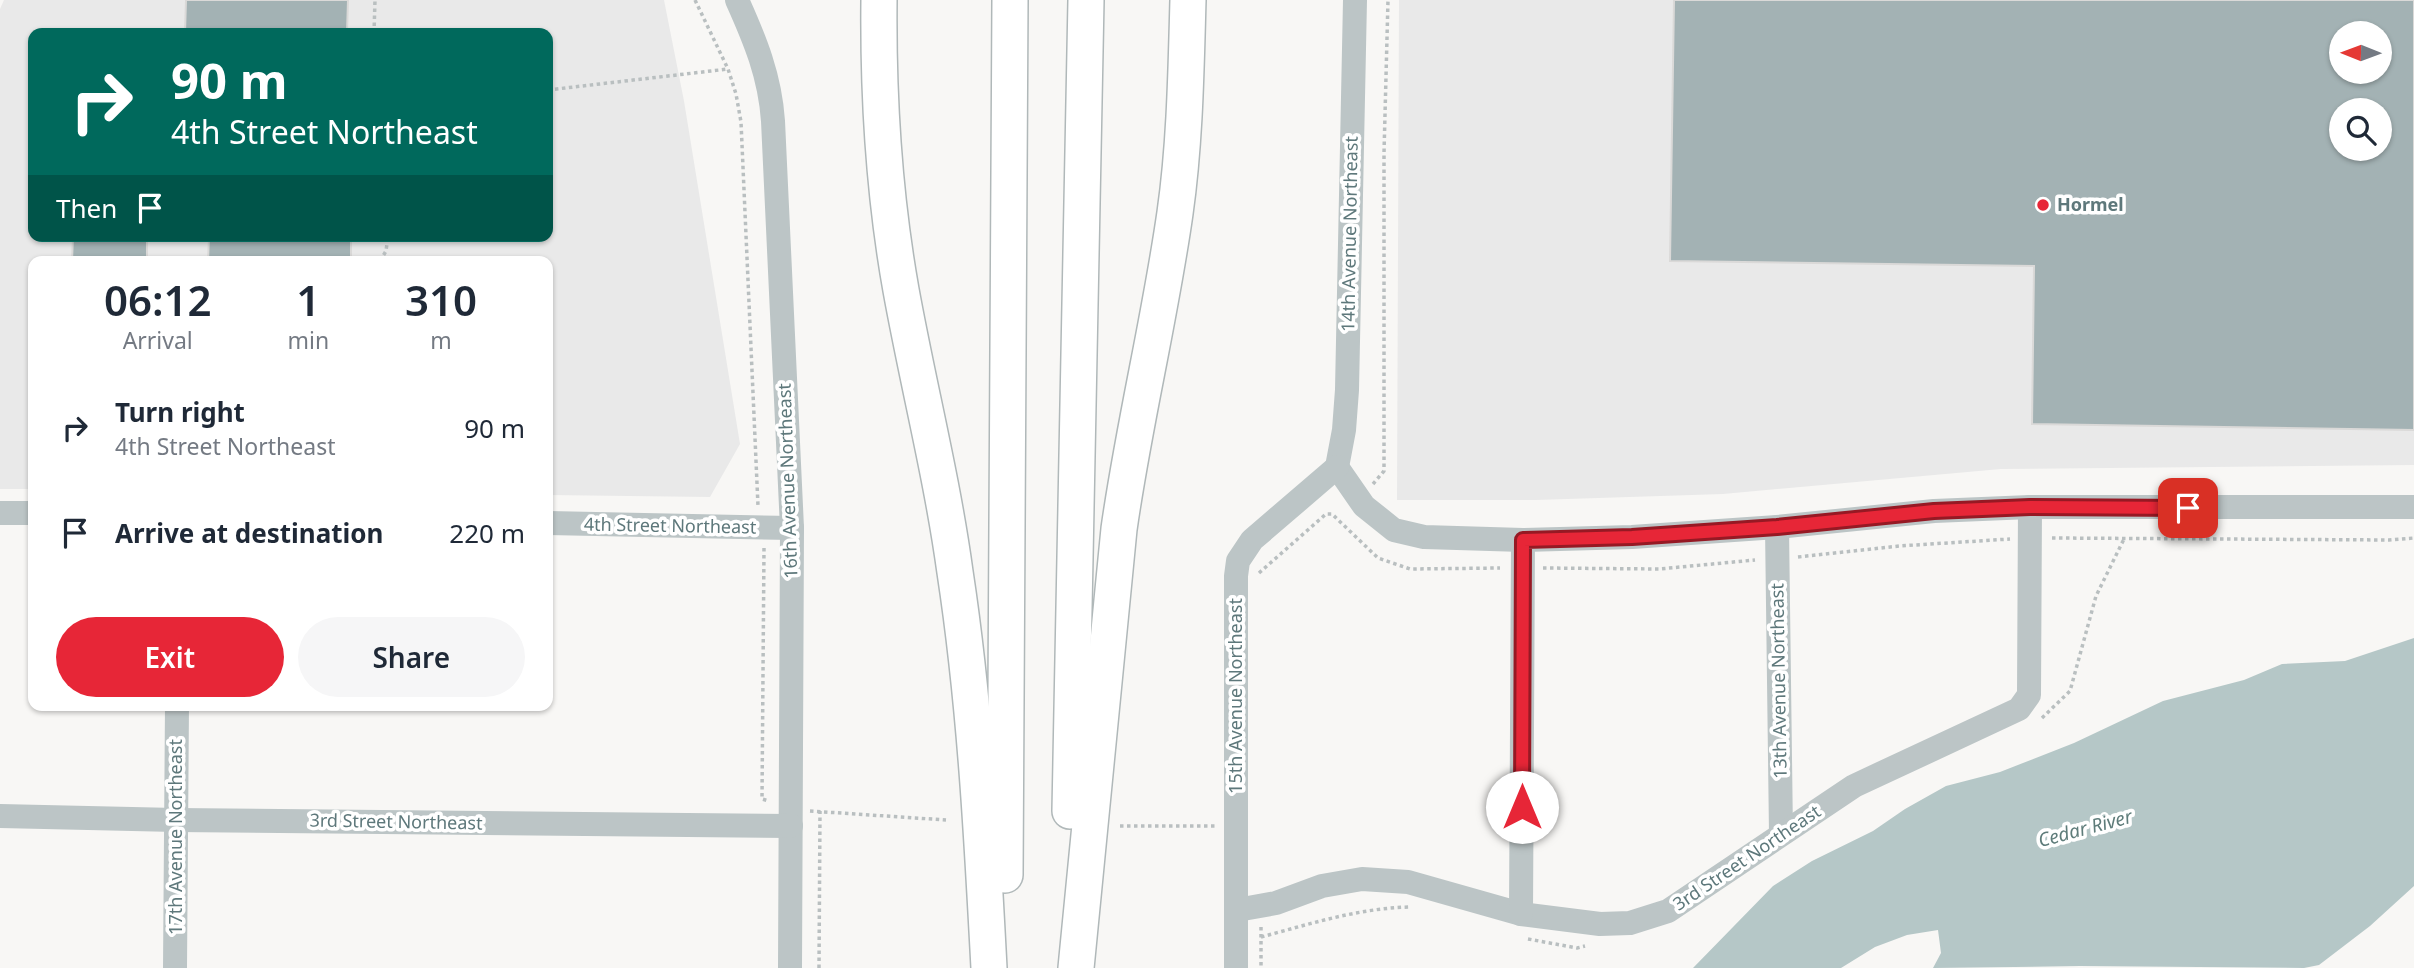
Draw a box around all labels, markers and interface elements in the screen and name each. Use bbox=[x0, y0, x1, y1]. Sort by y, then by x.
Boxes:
north arrow bbox=[2329, 21, 2392, 84]
map controls bbox=[2329, 21, 2392, 161]
text: 90 m bbox=[171, 47, 288, 113]
icon: right bbox=[56, 56, 147, 147]
button: search bbox=[2329, 98, 2392, 161]
text: 4th Street Northeast bbox=[171, 110, 478, 153]
street label: 14th Avenue Northeast bbox=[1335, 135, 1363, 332]
icon: arrive bbox=[131, 189, 169, 227]
text: Then bbox=[56, 190, 117, 226]
place label: Hormel bbox=[2057, 192, 2124, 216]
marker: Hormel bbox=[2035, 197, 2051, 213]
text: 06:12 bbox=[104, 271, 212, 328]
text: 1 bbox=[296, 271, 320, 328]
text: 310 bbox=[405, 271, 477, 328]
text: Arrival bbox=[123, 324, 193, 356]
text: min bbox=[287, 324, 329, 356]
text: m bbox=[430, 324, 452, 356]
street label: 16th Avenue Northeast bbox=[772, 382, 802, 579]
text: Turn right bbox=[115, 394, 245, 430]
icon: right bbox=[56, 409, 94, 447]
text: 90 m bbox=[464, 410, 525, 446]
text: 4th Street Northeast bbox=[115, 430, 335, 462]
pin bbox=[2158, 478, 2218, 538]
icon: arrive bbox=[2169, 489, 2207, 527]
street label: 4th Street Northeast bbox=[584, 511, 757, 539]
icon: arrive bbox=[56, 514, 94, 552]
text: Arrive at destination bbox=[115, 515, 384, 551]
text: 220 m bbox=[449, 515, 525, 551]
street label: 13th Avenue Northeast bbox=[1764, 582, 1792, 779]
street label: 15th Avenue Northeast bbox=[1223, 598, 1247, 794]
button: Exit bbox=[56, 617, 284, 697]
button: Share bbox=[298, 617, 525, 697]
street label: 17th Avenue Northeast bbox=[163, 739, 187, 935]
position arrow bbox=[1485, 770, 1559, 844]
street label: 3rd Street Northeast bbox=[1668, 799, 1825, 916]
water label: Cedar River bbox=[2035, 803, 2136, 853]
street label: 3rd Street Northeast bbox=[309, 807, 483, 835]

